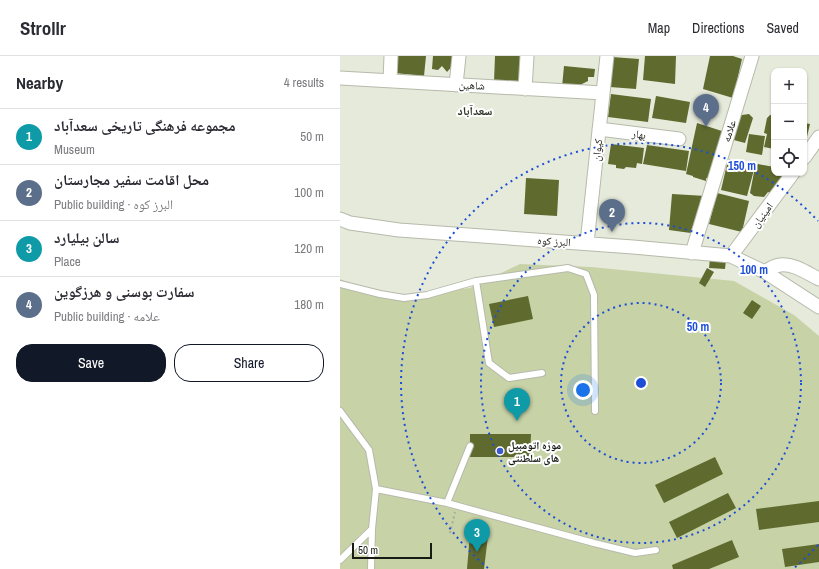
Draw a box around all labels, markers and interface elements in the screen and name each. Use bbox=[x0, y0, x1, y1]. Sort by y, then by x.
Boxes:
text: Strollr bbox=[20, 15, 66, 41]
text: Map bbox=[648, 19, 670, 37]
text: Directions bbox=[692, 19, 744, 37]
text: Saved bbox=[766, 19, 799, 37]
map controls bbox=[771, 68, 807, 176]
button: + bbox=[771, 68, 807, 104]
text: Nearby bbox=[16, 71, 63, 94]
text: 4 results bbox=[284, 74, 324, 91]
street label: شاهین bbox=[459, 77, 485, 93]
pin: 4 bbox=[693, 94, 719, 127]
district label: سعدآباد bbox=[458, 103, 492, 119]
button: − bbox=[771, 104, 807, 140]
text: مجموعه فرهنگی تاریخی سعدآباد bbox=[54, 115, 235, 136]
street label: علامه bbox=[719, 118, 739, 144]
street label: بهار bbox=[630, 126, 647, 142]
text: 1 bbox=[26, 128, 32, 145]
text: 50 m bbox=[300, 128, 324, 145]
street label: کیوان bbox=[589, 138, 605, 162]
button: locate bbox=[771, 140, 807, 176]
text: Museum bbox=[54, 141, 95, 158]
text: 150 m bbox=[728, 158, 756, 174]
text: محل اقامت سفیر مجارستان bbox=[54, 169, 209, 190]
text: 2 bbox=[26, 184, 32, 201]
text: 100 m bbox=[294, 184, 324, 201]
text: Public building · البرز کوه bbox=[54, 196, 173, 213]
pin: 2 bbox=[599, 199, 625, 232]
street label: امینیان bbox=[748, 200, 776, 230]
text: سالن بیلیارد bbox=[54, 227, 120, 248]
street label: البرز کوه bbox=[537, 233, 571, 249]
text: 3 bbox=[26, 240, 32, 257]
text: 120 m bbox=[294, 240, 324, 257]
text: Place bbox=[54, 253, 81, 270]
text: 100 m bbox=[740, 262, 768, 278]
text: سفارت بوسنی و هرزگوین bbox=[54, 281, 195, 302]
text: 4 bbox=[26, 296, 32, 313]
text: 180 m bbox=[294, 296, 324, 313]
text: Public building · علامه bbox=[54, 308, 160, 325]
text: 50 m bbox=[687, 319, 709, 335]
button: Save bbox=[16, 344, 166, 382]
button: Share bbox=[174, 344, 324, 382]
centre of rings bbox=[634, 376, 648, 390]
your location bbox=[573, 380, 593, 400]
pin: 1 bbox=[504, 388, 530, 421]
place label: موزه اتومبیل های سلطنتی bbox=[508, 438, 561, 466]
marker: موزه اتومبیل های سلطنتی bbox=[495, 446, 505, 456]
pin: 3 bbox=[464, 519, 490, 552]
scale bar bbox=[352, 541, 432, 560]
text: 50 m bbox=[358, 543, 378, 557]

